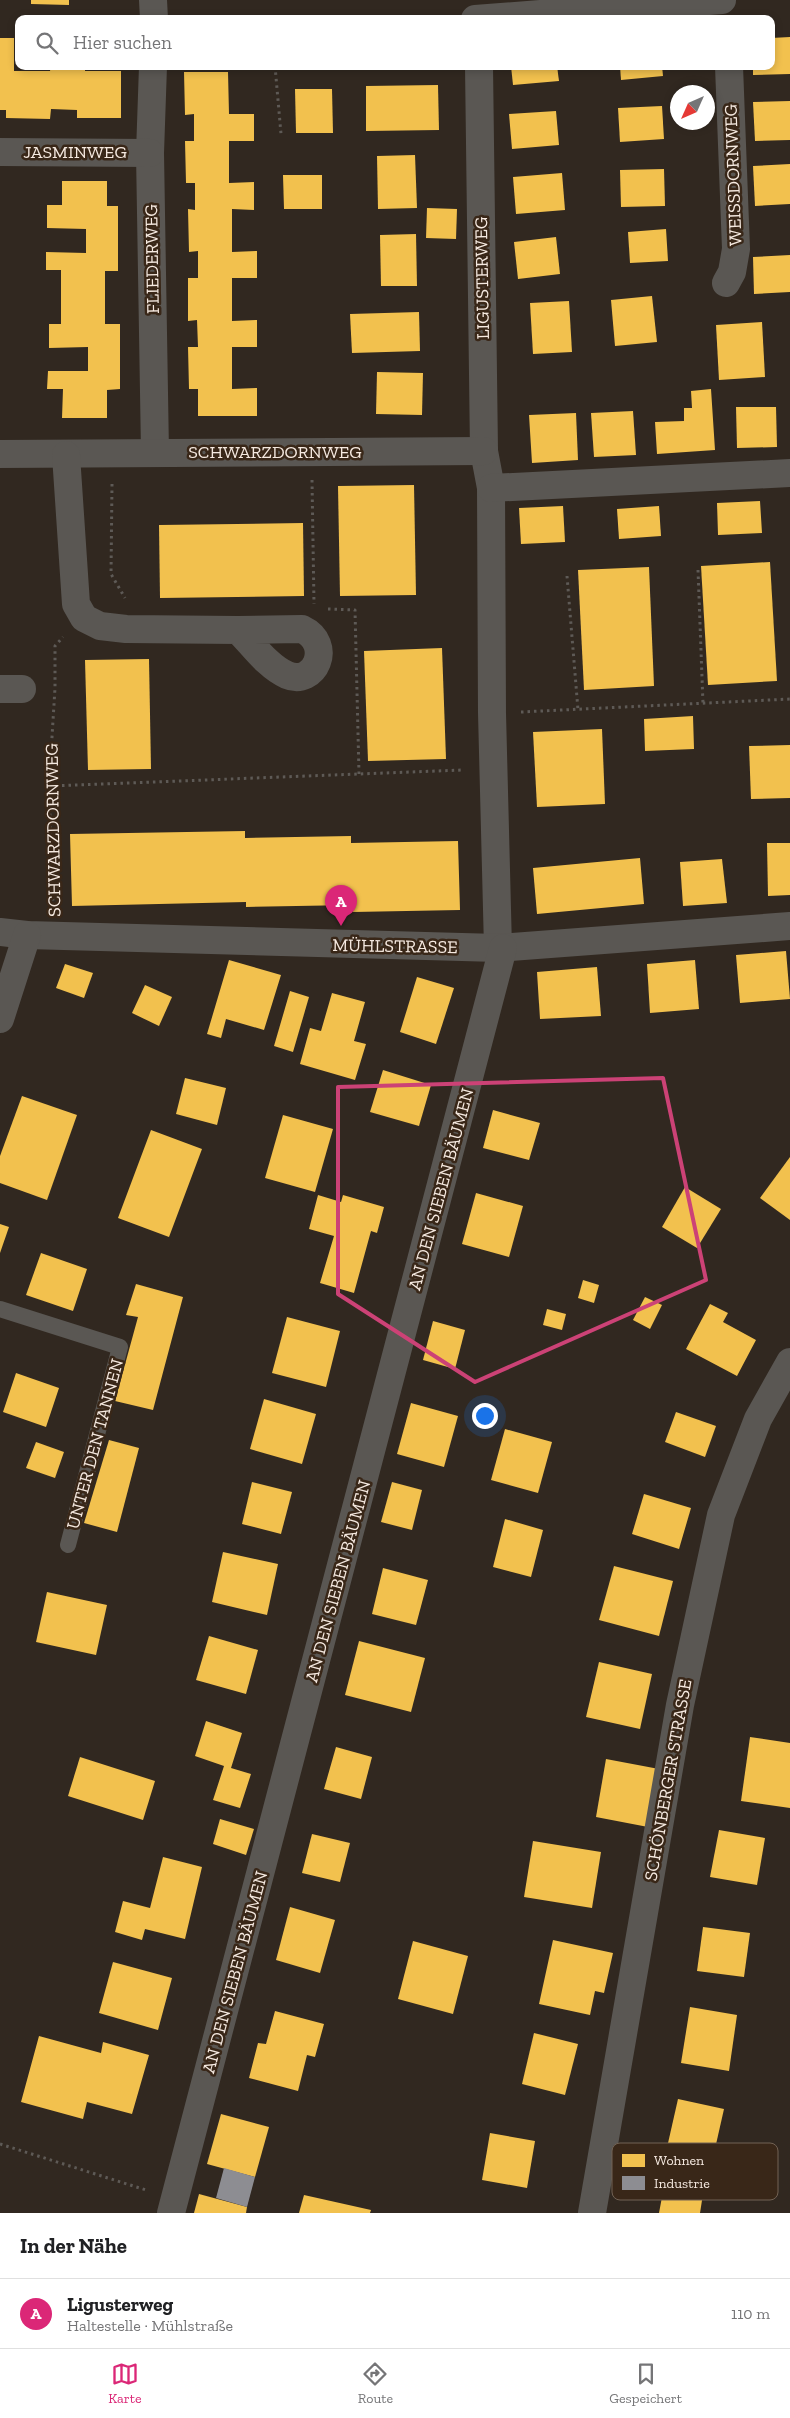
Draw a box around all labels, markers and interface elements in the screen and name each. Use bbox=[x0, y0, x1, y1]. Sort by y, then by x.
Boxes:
search box bbox=[15, 15, 775, 70]
icon: search bbox=[33, 29, 61, 57]
text: Hier suchen bbox=[73, 31, 172, 54]
north arrow bbox=[670, 85, 715, 130]
street label: WEISSDORNWEG bbox=[720, 104, 746, 246]
street label: JASMINWEG bbox=[23, 141, 127, 163]
street label: FLIEDERWEG bbox=[140, 204, 164, 314]
street label: LIGUSTERWEG bbox=[470, 216, 494, 340]
street label: SCHWARZDORNWEG bbox=[188, 441, 362, 463]
street label: SCHWARZDORNWEG bbox=[40, 743, 66, 917]
pin: A bbox=[325, 885, 357, 926]
street label: MÜHLSTRASSE bbox=[332, 934, 458, 958]
street label: AN DEN SIEBEN BÄUMEN bbox=[403, 1086, 479, 1292]
street label: UNTER DEN TANNEN bbox=[62, 1356, 128, 1532]
your location bbox=[472, 1403, 498, 1429]
street label: AN DEN SIEBEN BÄUMEN bbox=[300, 1478, 376, 1684]
street label: SCHÖNBERGER STRASSE bbox=[639, 1677, 697, 1883]
street label: AN DEN SIEBEN BÄUMEN bbox=[197, 1869, 273, 2075]
legend bbox=[612, 2143, 778, 2200]
text: Wohnen bbox=[654, 2152, 704, 2169]
text: Industrie bbox=[654, 2175, 710, 2192]
text: In der Nähe bbox=[20, 2233, 127, 2258]
text: Ligusterweg bbox=[67, 2293, 173, 2316]
text: A bbox=[31, 2304, 42, 2323]
text: 110 m bbox=[731, 2304, 770, 2323]
text: Haltestelle · Mühlstraße bbox=[67, 2316, 233, 2335]
tab: Karte bbox=[108, 2360, 142, 2407]
tab: Route bbox=[358, 2360, 393, 2407]
tab: Gespeichert bbox=[609, 2360, 682, 2407]

